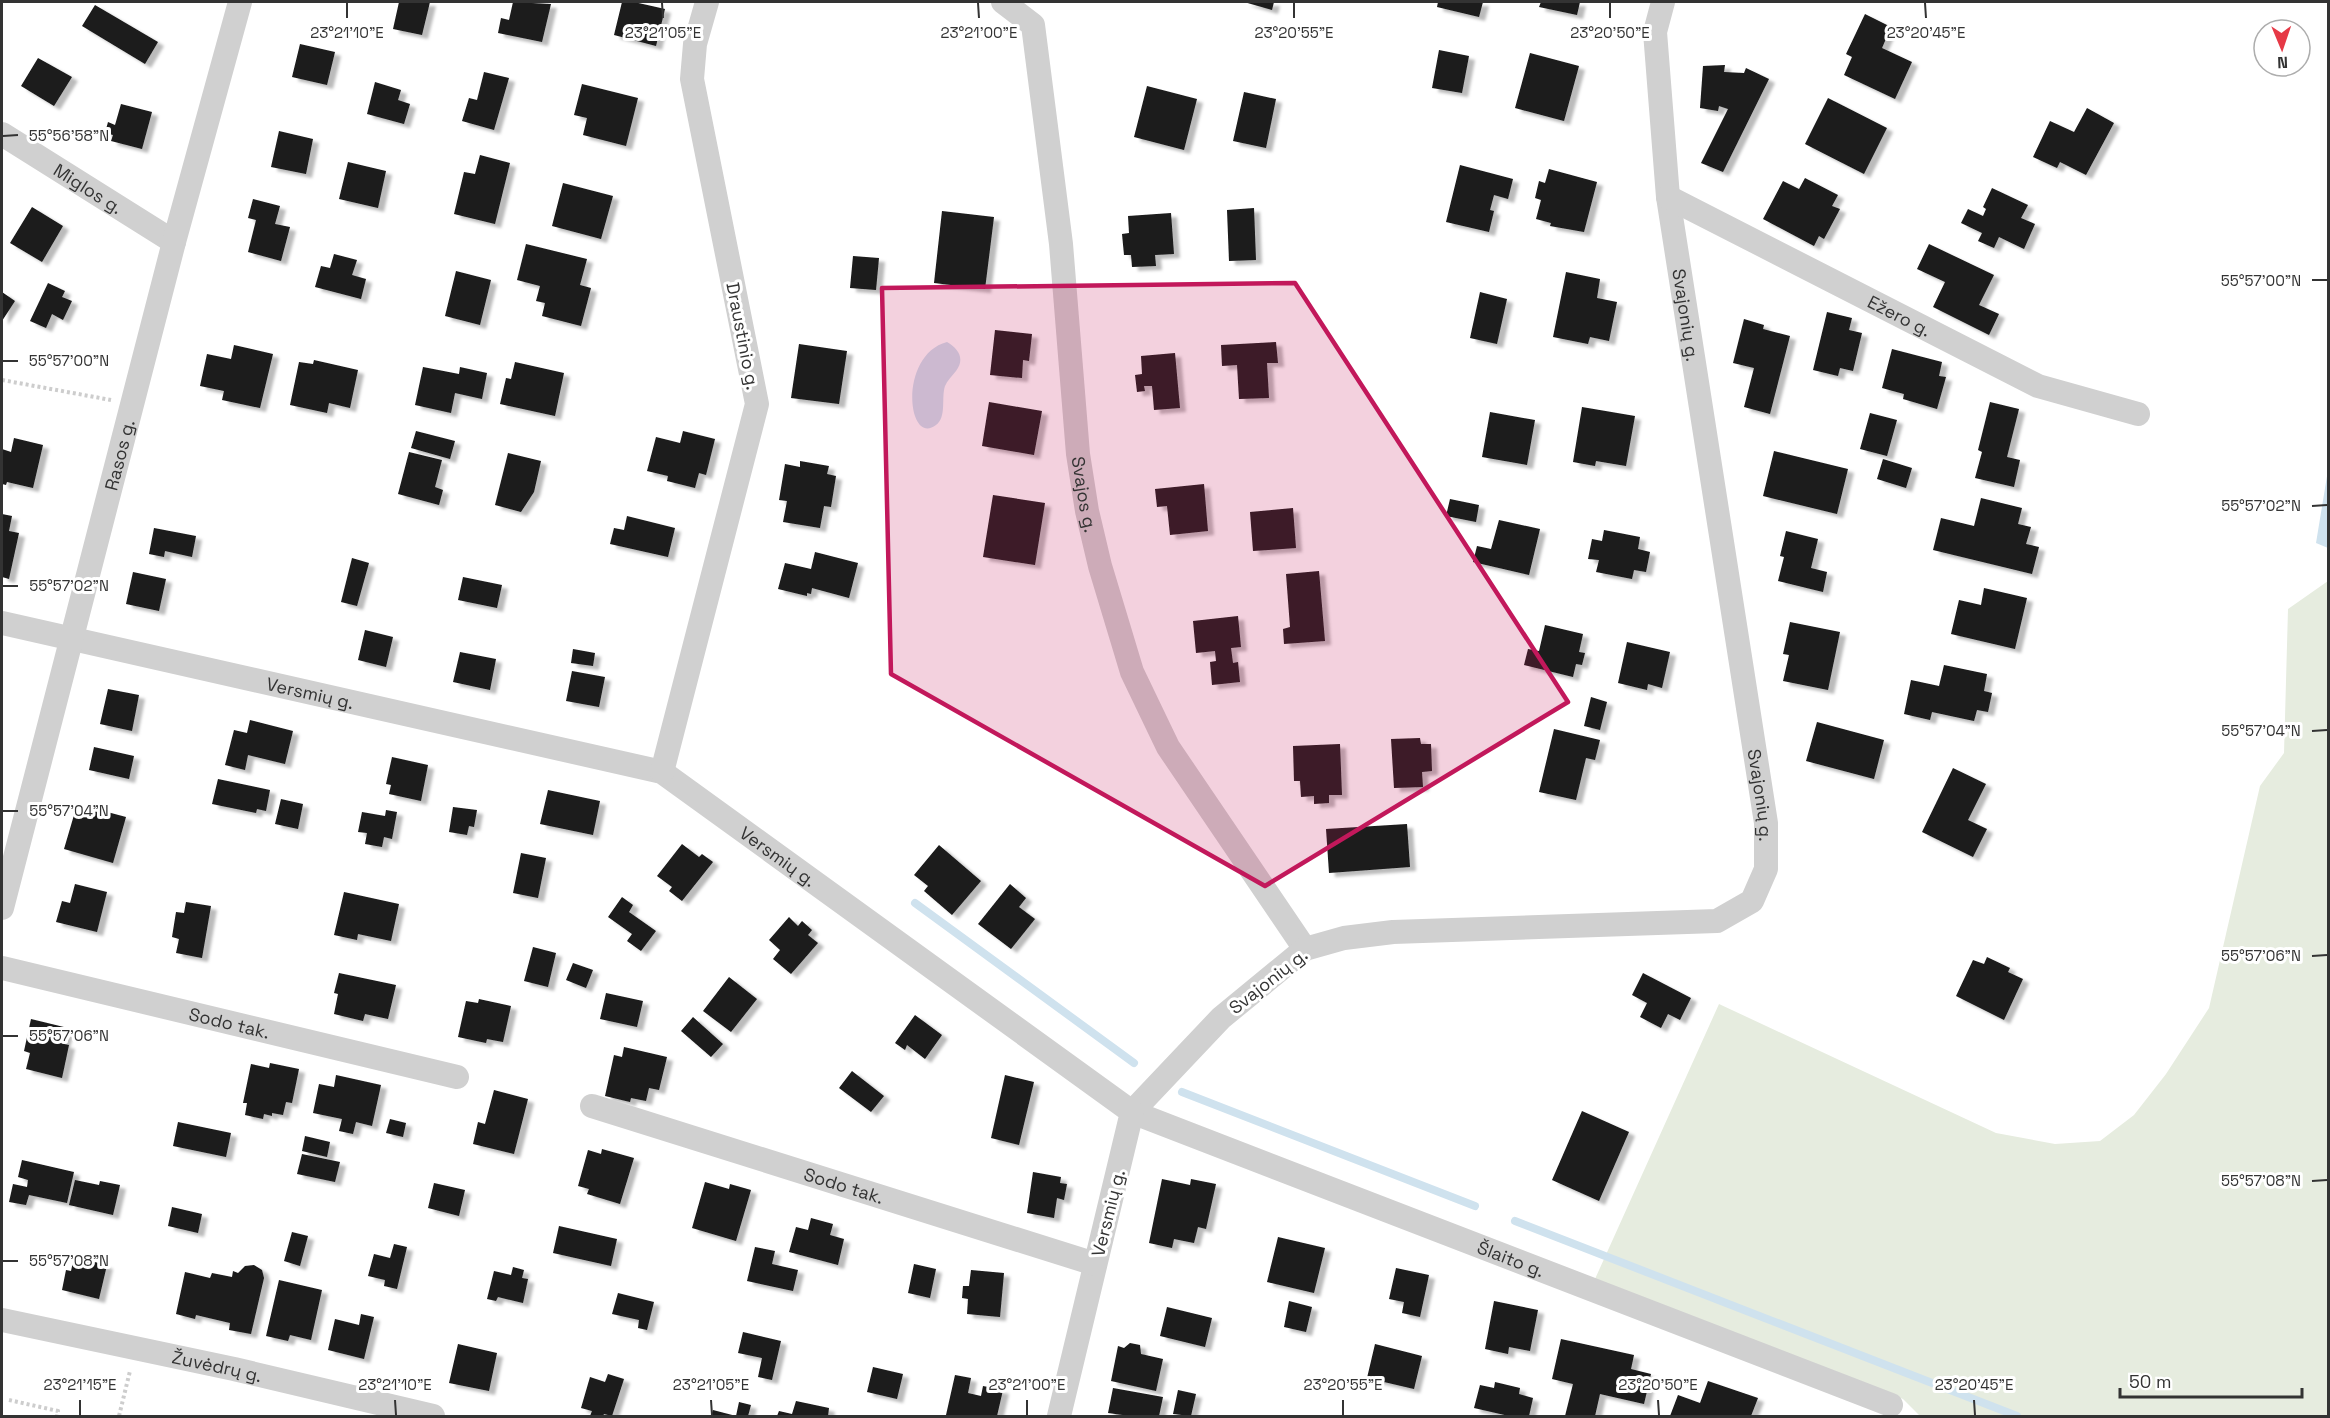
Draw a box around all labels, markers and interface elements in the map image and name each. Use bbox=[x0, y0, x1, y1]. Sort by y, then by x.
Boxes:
north arrow bbox=[2252, 18, 2312, 78]
text: 23°21'10"E bbox=[310, 23, 384, 42]
text: 23°21'05"E bbox=[625, 23, 701, 42]
text: 23°21'00"E bbox=[941, 23, 1017, 42]
text: 23°20'55"E bbox=[1255, 23, 1333, 42]
text: 23°20'50"E bbox=[1570, 23, 1650, 42]
text: 23°20'45"E bbox=[1887, 23, 1965, 42]
text: N bbox=[2277, 52, 2288, 73]
text: 55°56'58"N bbox=[29, 126, 109, 145]
street label: Miglos g. bbox=[50, 158, 127, 219]
street label: Svajonių g. bbox=[1668, 267, 1705, 363]
text: 55°57'00"N bbox=[2221, 271, 2301, 290]
street label: Draustinio g. bbox=[721, 280, 765, 392]
street label: Ežero g. bbox=[1864, 290, 1935, 341]
text: 55°57'00"N bbox=[29, 351, 109, 370]
street label: Rasos g. bbox=[99, 417, 139, 493]
street label: Svajos g. bbox=[1067, 455, 1103, 534]
text: 55°57'02"N bbox=[2221, 496, 2301, 515]
text: 55°57'02"N bbox=[29, 576, 109, 595]
street label: Versmių g. bbox=[264, 672, 356, 714]
text: 55°57'04"N bbox=[2221, 721, 2301, 740]
street label: Svajonių g. bbox=[1743, 747, 1778, 842]
text: 55°57'04"N bbox=[29, 801, 109, 820]
street label: Versmių g. bbox=[735, 821, 821, 891]
street label: Svajonių g. bbox=[1224, 943, 1312, 1019]
text: 55°57'06"N bbox=[2221, 946, 2301, 965]
street label: Sodo tak. bbox=[187, 1002, 272, 1043]
text: 55°57'06"N bbox=[29, 1026, 109, 1045]
street label: Sodo tak. bbox=[801, 1162, 887, 1208]
street label: Versmių g. bbox=[1086, 1167, 1130, 1259]
text: 55°57'08"N bbox=[2221, 1171, 2301, 1190]
street label: Šlaito g. bbox=[1474, 1235, 1548, 1282]
text: 55°57'08"N bbox=[29, 1251, 109, 1270]
street label: Žuvėdrų g. bbox=[170, 1345, 265, 1387]
scale bar bbox=[2120, 1361, 2302, 1399]
text: 50 m bbox=[2129, 1370, 2171, 1393]
text: 23°21'15"E bbox=[44, 1375, 116, 1394]
text: 23°21'10"E bbox=[358, 1375, 432, 1394]
text: 23°21'05"E bbox=[673, 1375, 749, 1394]
text: 23°21'00"E bbox=[989, 1375, 1065, 1394]
text: 23°20'55"E bbox=[1304, 1375, 1382, 1394]
text: 23°20'50"E bbox=[1618, 1375, 1698, 1394]
text: 23°20'45"E bbox=[1935, 1375, 2013, 1394]

